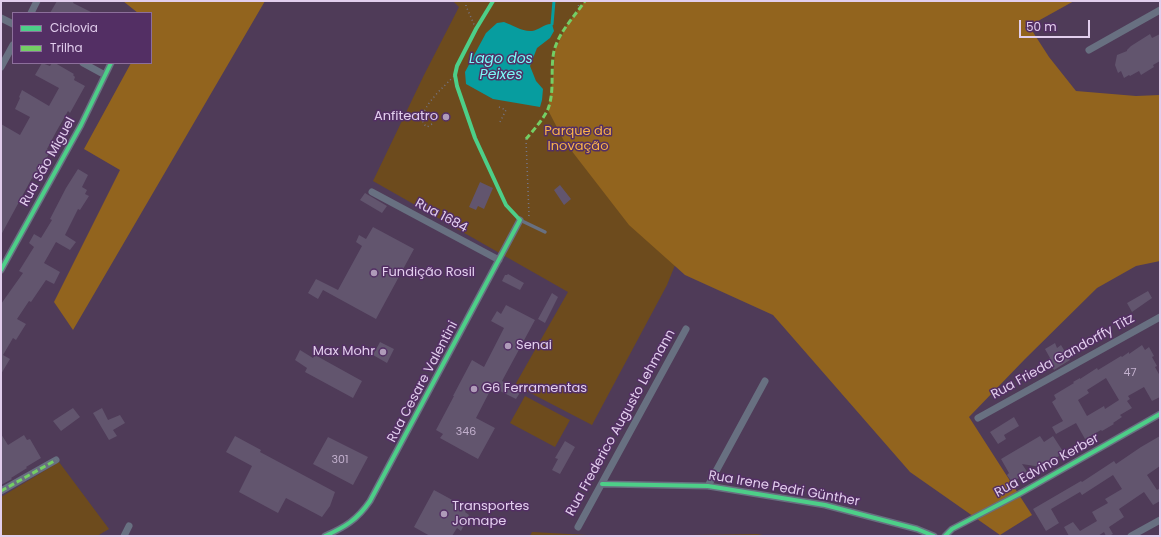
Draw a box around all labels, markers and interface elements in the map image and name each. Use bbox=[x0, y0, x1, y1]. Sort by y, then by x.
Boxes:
legend bbox=[12, 12, 152, 64]
scale bar bbox=[1021, 12, 1092, 38]
text: 50 m bbox=[1026, 18, 1057, 35]
text: Ciclovia bbox=[50, 19, 98, 36]
text: Trilha bbox=[50, 39, 83, 56]
water label: Lago dos Peixes bbox=[469, 51, 533, 84]
place label: Anfiteatro bbox=[374, 109, 438, 125]
marker: Anfiteatro bbox=[441, 112, 451, 122]
street label: Rua São Miguel bbox=[17, 115, 79, 209]
park label: Parque da Inovação bbox=[544, 124, 612, 155]
street label: Rua 1684 bbox=[412, 196, 470, 236]
place label: Fundição Rosil bbox=[382, 265, 475, 281]
marker: Fundição Rosil bbox=[369, 268, 379, 278]
street label: Rua Frieda Gandorffy Titz bbox=[989, 311, 1137, 403]
street label: Rua Cesare Valentini bbox=[384, 319, 462, 445]
street label: Rua Frederico Augusto Lehmann bbox=[563, 327, 679, 519]
place label: Senai bbox=[516, 338, 552, 354]
marker: Senai bbox=[503, 341, 513, 351]
place label: Max Mohr bbox=[313, 344, 375, 360]
marker: Max Mohr bbox=[378, 347, 388, 357]
house number: 47 bbox=[1124, 366, 1136, 380]
place label: G6 Ferramentas bbox=[482, 381, 587, 397]
marker: G6 Ferramentas bbox=[469, 384, 479, 394]
house number: 346 bbox=[456, 425, 476, 439]
street label: Rua Edvino Kerber bbox=[992, 431, 1102, 501]
house number: 301 bbox=[332, 453, 348, 467]
street label: Rua Irene Pedri Günther bbox=[707, 468, 861, 510]
place label: Transportes Jomape bbox=[452, 499, 529, 530]
marker: Transportes Jomape bbox=[439, 509, 449, 519]

